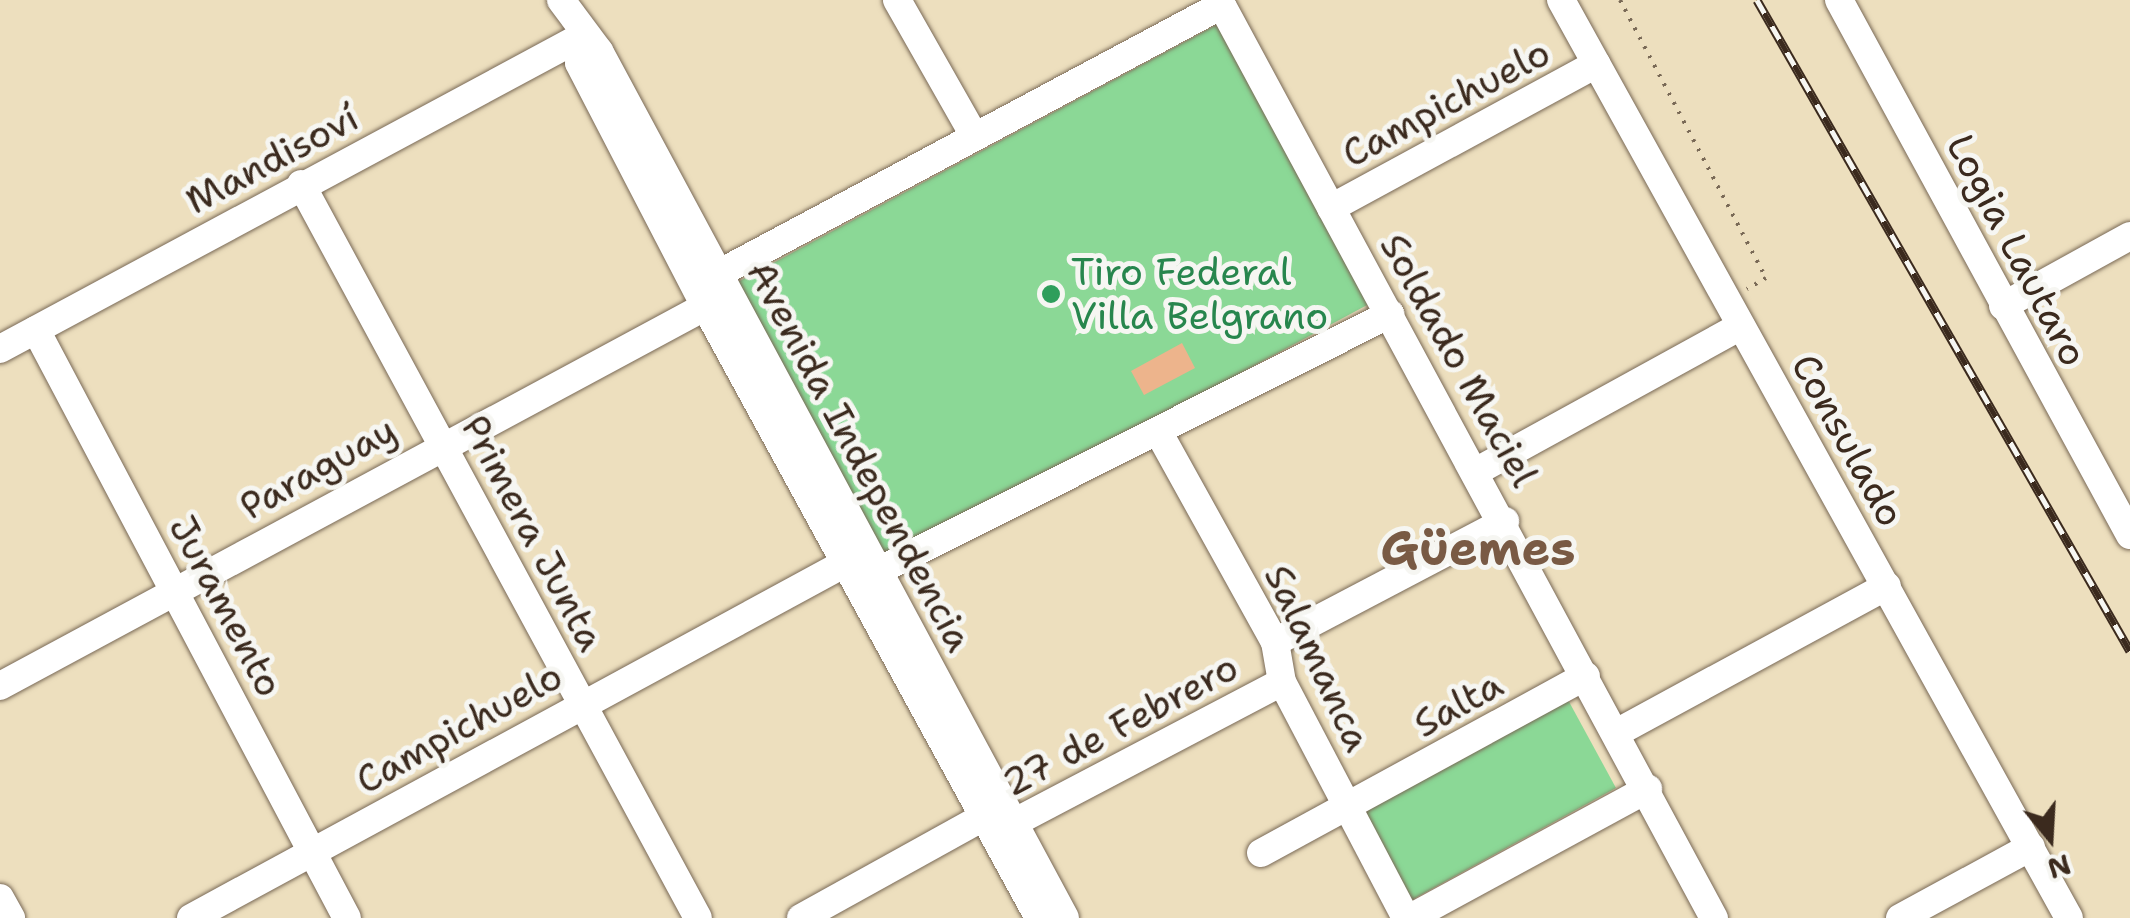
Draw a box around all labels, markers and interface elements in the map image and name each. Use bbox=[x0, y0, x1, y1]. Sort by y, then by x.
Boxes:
street label: Campichuelo bbox=[1334, 29, 1558, 177]
street label: Mandisoví bbox=[178, 95, 366, 223]
street label: Logia Lautaro bbox=[1937, 126, 2097, 374]
street label: Soldado Maciel bbox=[1371, 226, 1547, 494]
place label: Tiro Federal Villa Belgrano bbox=[1071, 249, 1328, 338]
street label: Avenida Independencia bbox=[738, 253, 982, 659]
marker: Tiro Federal Villa Belgrano bbox=[1040, 283, 1062, 305]
street label: Consulado bbox=[1782, 346, 1914, 534]
street label: Paraguay bbox=[232, 407, 404, 529]
street label: Primera Junta bbox=[452, 408, 614, 658]
street label: Juramento bbox=[159, 508, 293, 704]
district label: Güemes bbox=[1380, 520, 1576, 578]
street label: Salamanca bbox=[1255, 558, 1381, 758]
street label: 27 de Febrero bbox=[995, 644, 1245, 806]
street label: Campichuelo bbox=[348, 653, 570, 803]
street label: Salta bbox=[1406, 661, 1510, 747]
north arrow bbox=[2000, 788, 2100, 888]
text: N bbox=[2043, 845, 2076, 888]

